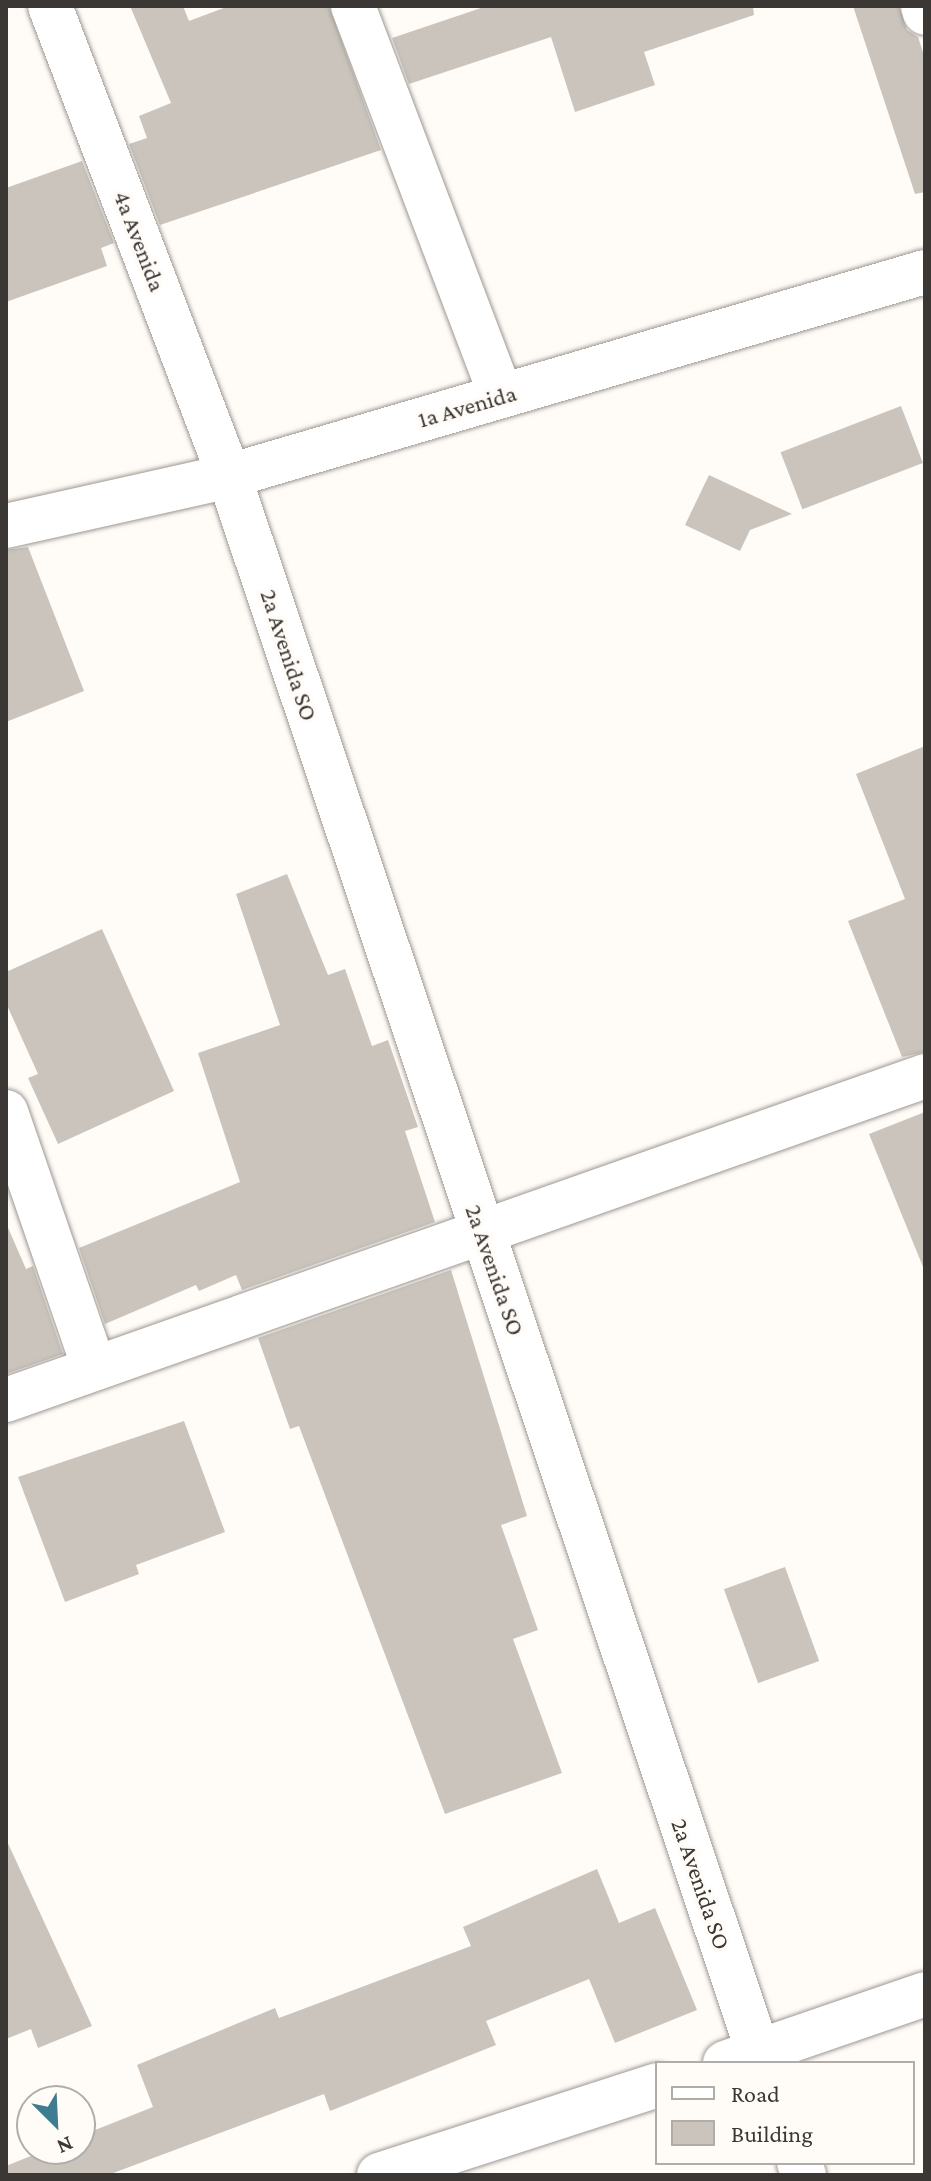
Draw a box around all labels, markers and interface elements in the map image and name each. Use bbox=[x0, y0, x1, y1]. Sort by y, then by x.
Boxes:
street label: 4a Avenida bbox=[108, 187, 172, 295]
street label: 1a Avenida bbox=[414, 378, 520, 434]
street label: 2a Avenida SO bbox=[254, 586, 324, 724]
street label: 2a Avenida SO bbox=[459, 1201, 531, 1339]
street label: 2a Avenida SO bbox=[665, 1815, 737, 1953]
legend bbox=[655, 2061, 915, 2165]
text: Road bbox=[731, 2080, 780, 2107]
north arrow bbox=[16, 2085, 96, 2165]
text: Building bbox=[731, 2120, 813, 2147]
text: N bbox=[53, 2131, 77, 2160]

